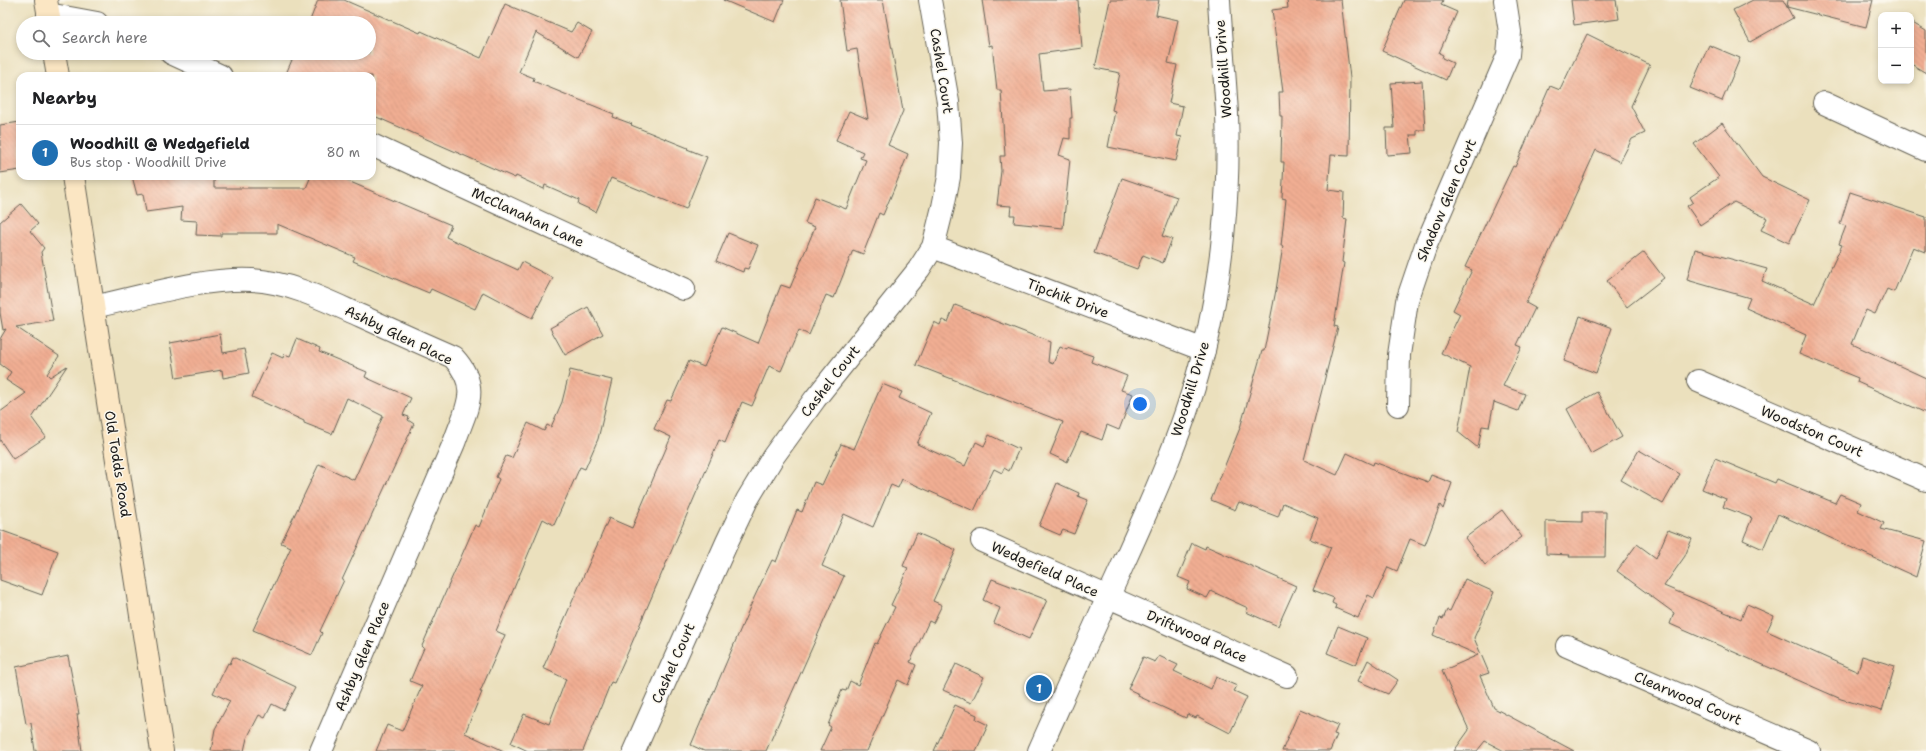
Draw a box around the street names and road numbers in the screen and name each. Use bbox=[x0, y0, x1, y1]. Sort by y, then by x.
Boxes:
street label: Woodhill Drive bbox=[1211, 19, 1235, 119]
street label: Cashel Court bbox=[926, 27, 958, 115]
street label: Shadow Glen Court bbox=[1412, 136, 1480, 264]
street label: McClanahan Lane bbox=[469, 183, 587, 251]
street label: Tipchik Drive bbox=[1024, 274, 1112, 322]
street label: Ashby Glen Place bbox=[342, 301, 456, 369]
street label: Woodhill Drive bbox=[1167, 339, 1213, 439]
street label: Cashel Court bbox=[796, 341, 864, 421]
street label: Woodston Court bbox=[1758, 401, 1866, 461]
street label: Old Todds Road bbox=[101, 409, 135, 519]
street label: Wedgefield Place bbox=[988, 537, 1102, 601]
street label: Ashby Glen Place bbox=[331, 598, 393, 714]
street label: Driftwood Place bbox=[1144, 606, 1250, 666]
street label: Cashel Court bbox=[647, 620, 699, 706]
street label: Clearwood Court bbox=[1631, 667, 1745, 729]

